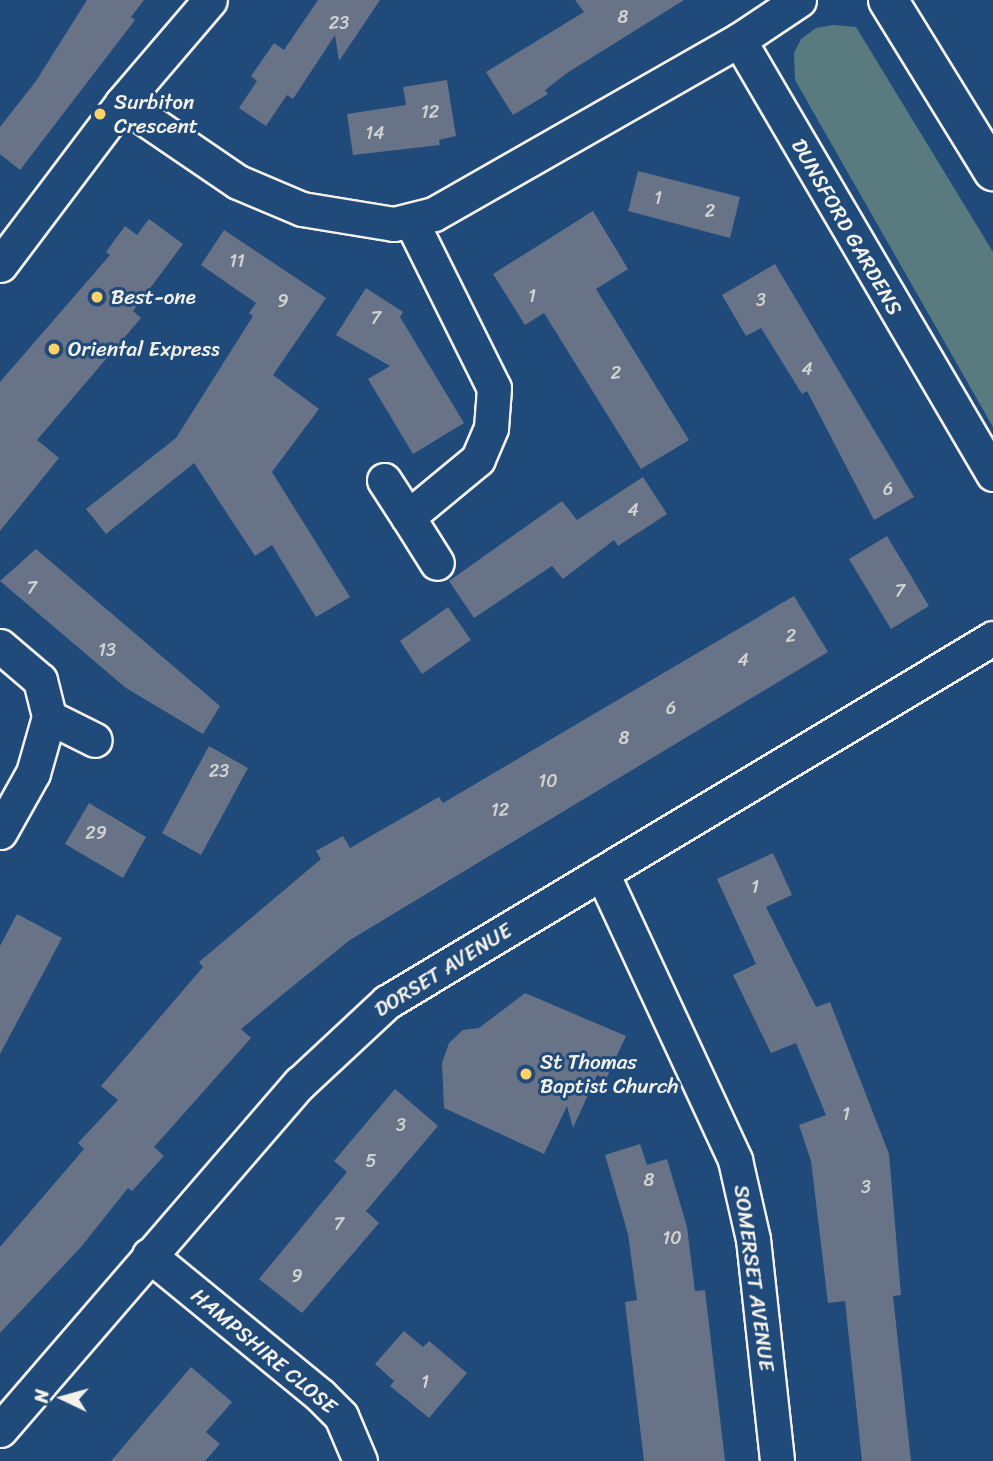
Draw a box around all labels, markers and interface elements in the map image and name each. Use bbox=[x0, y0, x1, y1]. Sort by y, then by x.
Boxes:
house number: 8 bbox=[618, 6, 628, 28]
house number: 23 bbox=[329, 12, 349, 34]
place label: Surbiton Crescent bbox=[114, 89, 198, 139]
house number: 12 bbox=[421, 101, 439, 123]
marker: Surbiton Crescent bbox=[92, 106, 108, 122]
house number: 14 bbox=[366, 122, 384, 144]
street label: DUNSFORD GARDENS bbox=[786, 134, 908, 320]
house number: 1 bbox=[654, 187, 662, 209]
house number: 2 bbox=[705, 200, 715, 222]
house number: 11 bbox=[229, 250, 245, 272]
place label: Best-one bbox=[111, 284, 196, 310]
house number: 1 bbox=[528, 285, 536, 307]
marker: Best-one bbox=[89, 289, 105, 305]
house number: 3 bbox=[756, 289, 766, 311]
house number: 9 bbox=[277, 290, 289, 312]
house number: 7 bbox=[371, 307, 381, 329]
place label: Oriental Express bbox=[68, 336, 221, 362]
marker: Oriental Express bbox=[46, 341, 62, 357]
house number: 4 bbox=[801, 358, 813, 380]
house number: 2 bbox=[611, 362, 621, 384]
house number: 6 bbox=[883, 478, 893, 500]
house number: 4 bbox=[627, 499, 639, 521]
house number: 7 bbox=[27, 577, 37, 599]
house number: 7 bbox=[895, 580, 905, 602]
house number: 2 bbox=[786, 625, 796, 647]
house number: 13 bbox=[98, 639, 116, 661]
house number: 4 bbox=[737, 649, 749, 671]
house number: 6 bbox=[666, 697, 676, 719]
house number: 8 bbox=[619, 727, 629, 749]
house number: 23 bbox=[209, 760, 229, 782]
house number: 10 bbox=[538, 770, 558, 792]
house number: 12 bbox=[491, 799, 509, 821]
house number: 29 bbox=[85, 822, 107, 844]
house number: 1 bbox=[751, 876, 759, 898]
street label: DORSET AVENUE bbox=[370, 918, 516, 1022]
place label: St Thomas Baptist Church bbox=[540, 1049, 679, 1099]
marker: St Thomas Baptist Church bbox=[518, 1066, 534, 1082]
house number: 1 bbox=[842, 1103, 850, 1125]
house number: 3 bbox=[396, 1114, 406, 1136]
house number: 5 bbox=[366, 1150, 376, 1172]
house number: 8 bbox=[644, 1169, 654, 1191]
house number: 3 bbox=[861, 1176, 871, 1198]
street label: SOMERSET AVENUE bbox=[728, 1183, 780, 1373]
house number: 7 bbox=[334, 1213, 344, 1235]
house number: 10 bbox=[662, 1227, 682, 1249]
house number: 9 bbox=[291, 1265, 303, 1287]
street label: HAMPSHIRE CLOSE bbox=[186, 1283, 342, 1419]
north arrow bbox=[28, 1363, 98, 1433]
house number: 1 bbox=[421, 1371, 429, 1393]
text: N bbox=[25, 1388, 59, 1404]

